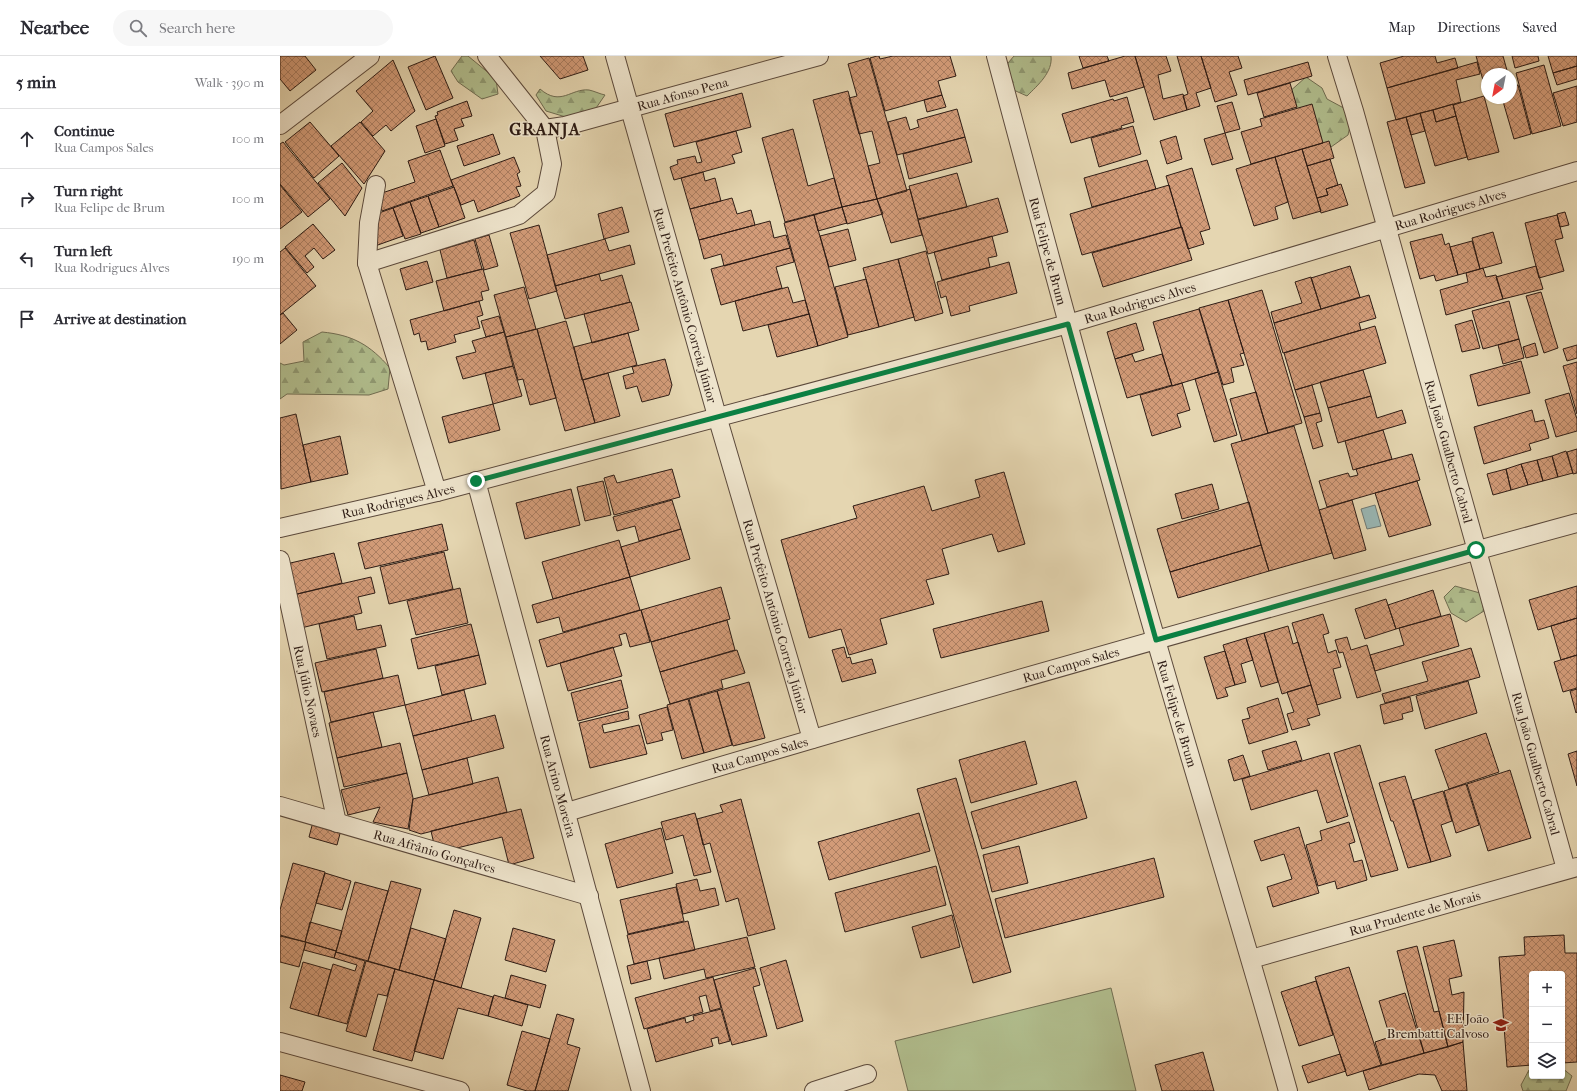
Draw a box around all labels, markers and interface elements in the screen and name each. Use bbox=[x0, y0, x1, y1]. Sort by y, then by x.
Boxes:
search box bbox=[113, 10, 393, 46]
text: Nearbee bbox=[20, 17, 89, 39]
icon: search bbox=[127, 17, 149, 39]
text: Search here bbox=[159, 19, 235, 37]
text: Map bbox=[1388, 19, 1415, 36]
text: Directions bbox=[1437, 19, 1500, 36]
text: Saved bbox=[1522, 19, 1557, 36]
north arrow bbox=[1481, 68, 1517, 104]
text: 5 min bbox=[16, 72, 56, 92]
street label: Rua Afonso Pena bbox=[635, 74, 731, 114]
text: Walk · 390 m bbox=[195, 75, 264, 90]
district label: GRANJA bbox=[509, 119, 581, 140]
text: Continue bbox=[54, 122, 114, 140]
icon: ahead bbox=[16, 128, 38, 150]
text: 100 m bbox=[231, 131, 264, 146]
text: Rua Campos Sales bbox=[54, 140, 154, 155]
text: Turn right bbox=[54, 182, 123, 200]
street label: Rua Rodrigues Alves bbox=[1393, 186, 1508, 233]
icon: right bbox=[16, 188, 38, 210]
text: 100 m bbox=[231, 191, 264, 206]
street label: Rua Felipe de Brum bbox=[1026, 196, 1069, 307]
text: Rua Felipe de Brum bbox=[54, 200, 165, 215]
street label: Rua Prefeito Antônio Correia Júnior bbox=[650, 206, 720, 405]
text: Turn left bbox=[54, 242, 112, 260]
icon: left bbox=[16, 248, 38, 270]
text: 190 m bbox=[232, 251, 264, 266]
text: Rua Rodrigues Alves bbox=[54, 260, 169, 275]
street label: Rua Rodrigues Alves bbox=[1082, 279, 1198, 327]
icon: arrive bbox=[16, 308, 38, 330]
text: Arrive at destination bbox=[54, 310, 186, 328]
street label: Rua João Gualberto Cabral bbox=[1422, 378, 1476, 525]
route end bbox=[467, 472, 485, 490]
street label: Rua Rodrigues Alves bbox=[340, 481, 456, 522]
street label: Rua Prefeito Antônio Correia Júnior bbox=[740, 517, 811, 716]
route start bbox=[1467, 541, 1485, 559]
street label: Rua Júlio Novaes bbox=[291, 644, 325, 739]
street label: Rua Campos Sales bbox=[1021, 644, 1121, 686]
street label: Rua Felipe de Brum bbox=[1154, 658, 1200, 769]
street label: Rua João Gualberto Cabral bbox=[1509, 690, 1563, 837]
street label: Rua Arino Moreira bbox=[537, 733, 579, 840]
street label: Rua Campos Sales bbox=[710, 734, 810, 776]
street label: Rua Afrânio Gonçalves bbox=[372, 827, 497, 876]
street label: Rua Prudente de Morais bbox=[1347, 888, 1482, 939]
map controls bbox=[1529, 971, 1565, 1079]
button: + bbox=[1529, 971, 1565, 1007]
button: − bbox=[1529, 1007, 1565, 1043]
place label: EE João Brembatti Calvoso bbox=[1387, 1011, 1489, 1041]
school or university icon: EE João Brembatti Calvoso bbox=[1492, 1016, 1510, 1034]
button: layers bbox=[1529, 1043, 1565, 1079]

